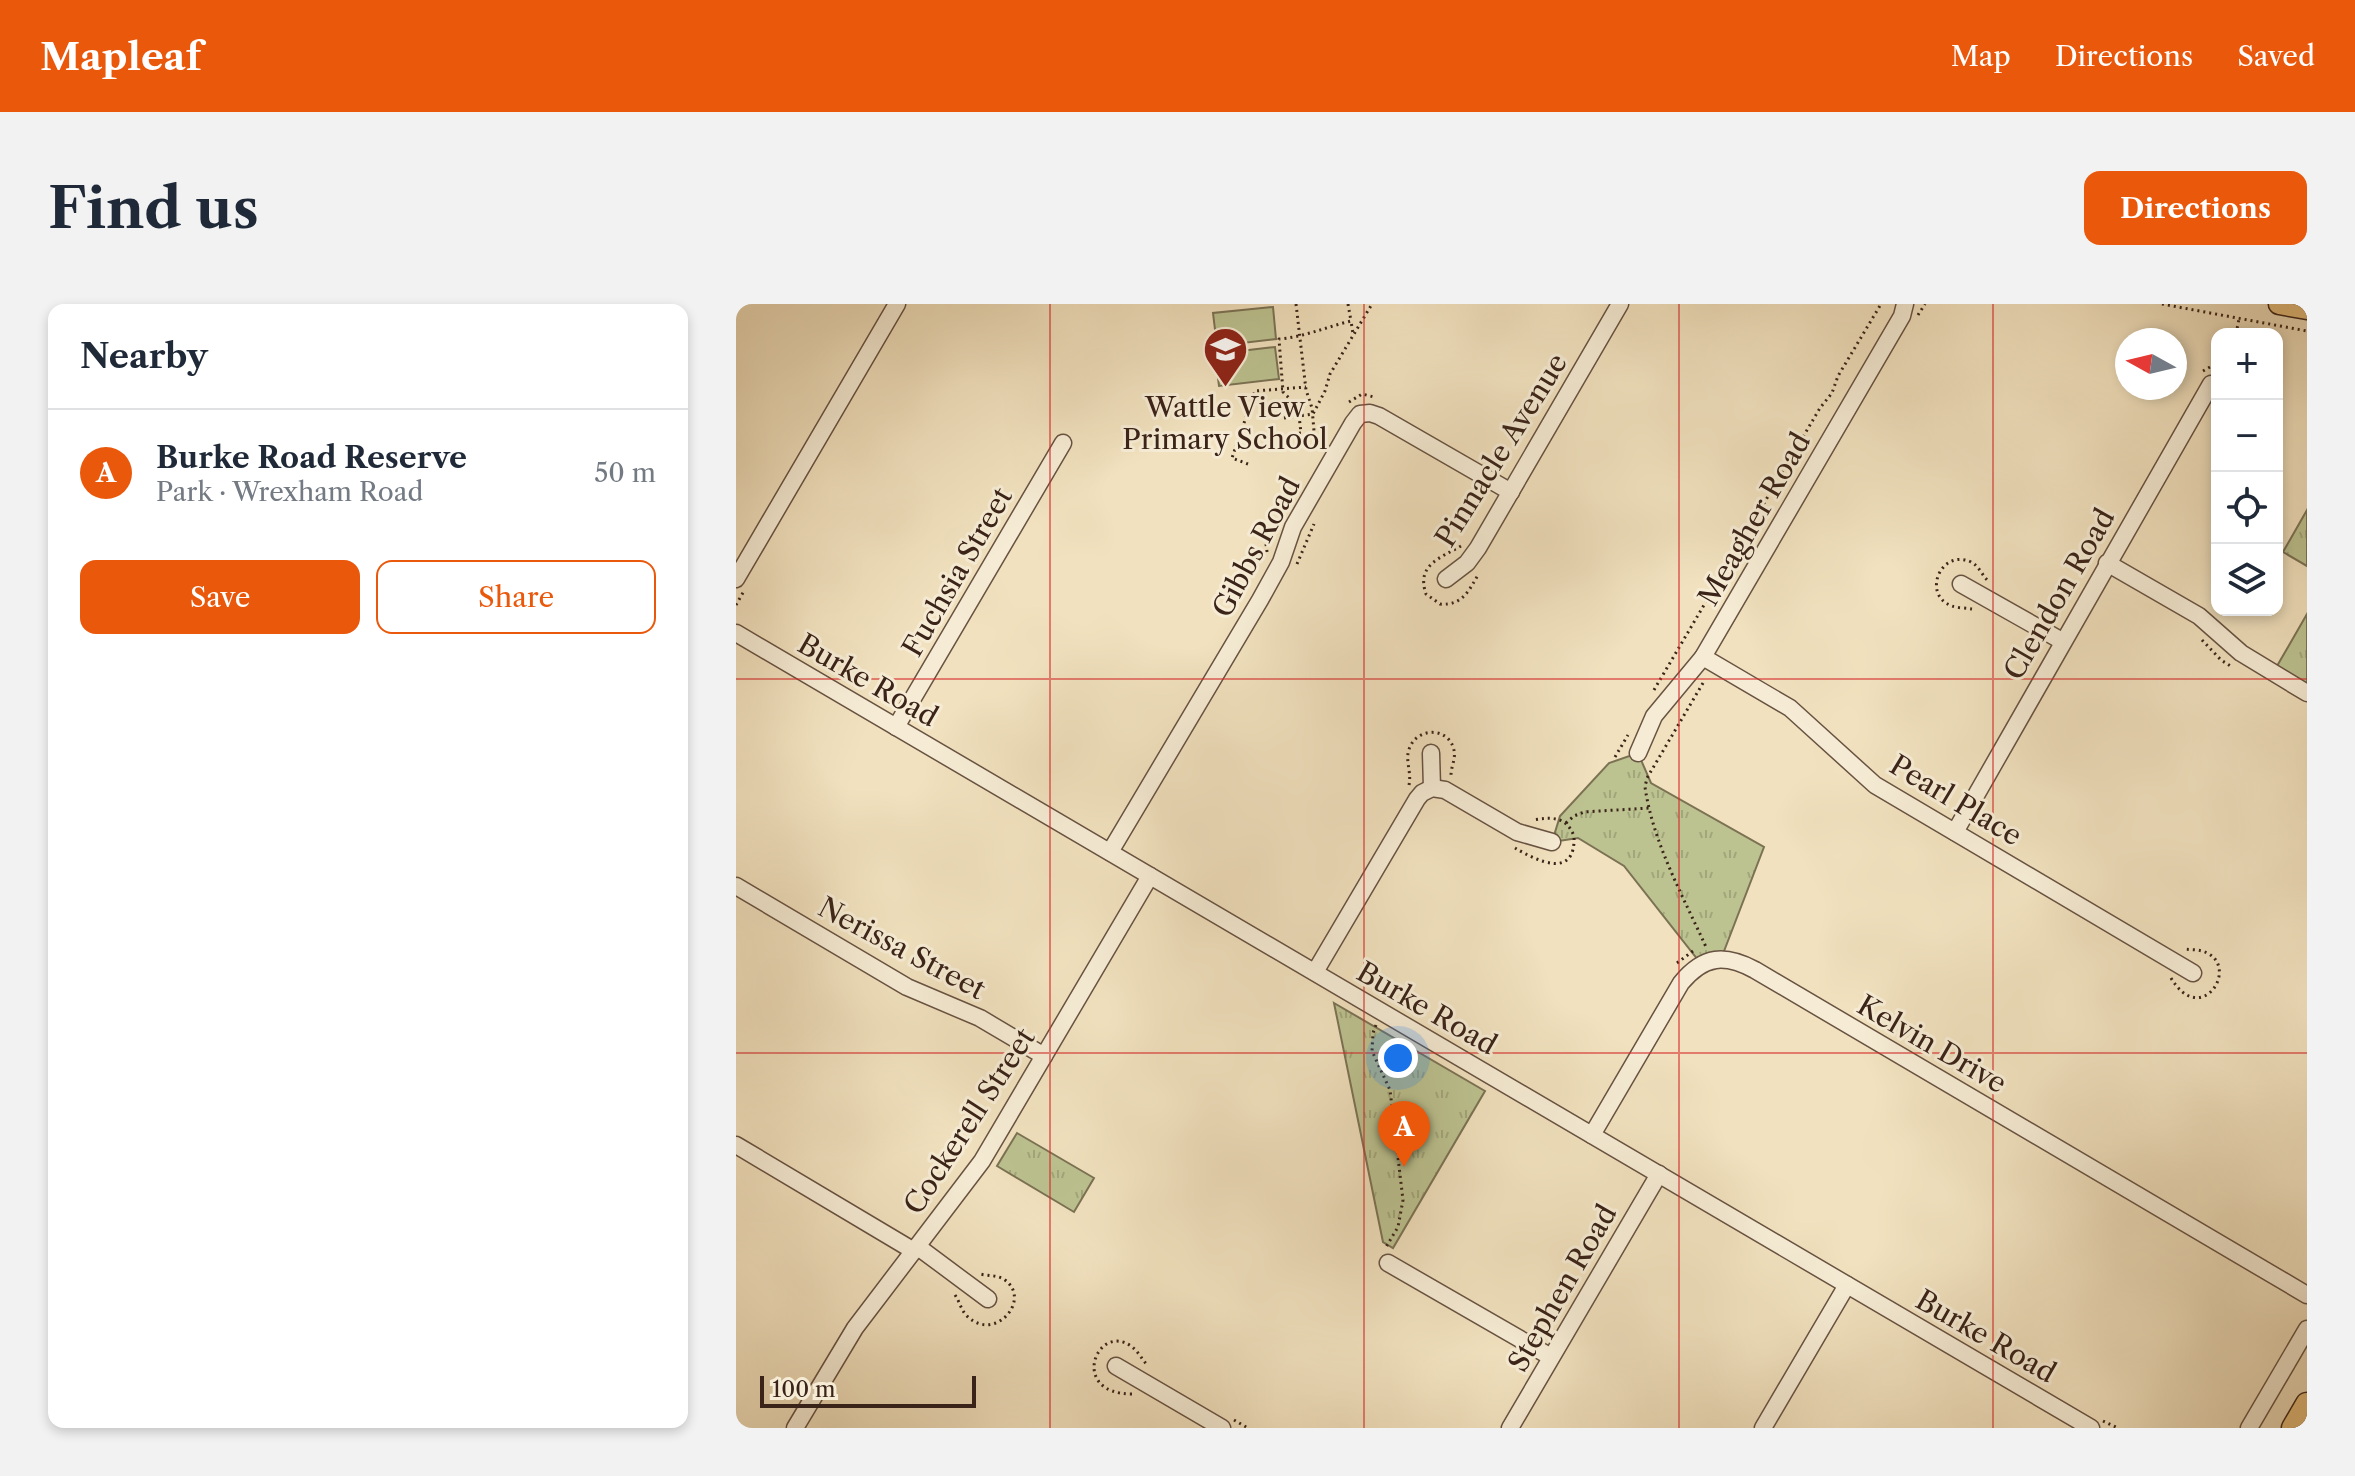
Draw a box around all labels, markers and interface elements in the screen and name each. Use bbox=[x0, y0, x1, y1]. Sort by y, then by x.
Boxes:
text: Mapleaf bbox=[40, 33, 202, 80]
text: Map bbox=[1951, 39, 2011, 73]
text: Directions bbox=[2055, 39, 2193, 73]
text: Saved bbox=[2237, 39, 2315, 73]
button: Directions bbox=[2084, 171, 2307, 245]
text: Find us bbox=[48, 174, 259, 243]
school or university icon: Wattle View Primary School bbox=[1201, 326, 1249, 389]
north arrow bbox=[2115, 328, 2187, 400]
map controls bbox=[2211, 328, 2283, 616]
button: + bbox=[2211, 328, 2283, 400]
text: Nearby bbox=[80, 335, 208, 377]
street label: Pinnacle Avenue bbox=[1428, 347, 1574, 553]
place label: Wattle View Primary School bbox=[1122, 390, 1328, 456]
button: − bbox=[2211, 400, 2283, 472]
street label: Meagher Road bbox=[1691, 426, 1817, 612]
text: Burke Road Reserve bbox=[156, 439, 467, 476]
text: A bbox=[96, 457, 116, 489]
text: 50 m bbox=[594, 457, 656, 489]
street label: Gibbs Road bbox=[1205, 471, 1307, 623]
button: locate bbox=[2211, 472, 2283, 544]
text: Park · Wrexham Road bbox=[156, 476, 423, 508]
street label: Fuchsia Street bbox=[895, 481, 1019, 663]
street label: Clendon Road bbox=[1996, 503, 2122, 685]
button: layers bbox=[2211, 544, 2283, 616]
button: Save bbox=[80, 560, 360, 634]
button: Share bbox=[376, 560, 656, 634]
street label: Burke Road bbox=[792, 626, 944, 734]
street label: Pearl Place bbox=[1884, 747, 2028, 853]
street label: Nerissa Street bbox=[813, 890, 991, 1006]
street label: Burke Road bbox=[1351, 954, 1503, 1062]
street label: Kelvin Drive bbox=[1852, 988, 2012, 1100]
street label: Cockerell Street bbox=[896, 1022, 1042, 1220]
your location bbox=[1378, 1038, 1418, 1078]
pin: A bbox=[1378, 1101, 1430, 1167]
street label: Stephen Road bbox=[1501, 1198, 1623, 1378]
street label: Burke Road bbox=[1910, 1282, 2062, 1390]
scale bar bbox=[760, 1372, 976, 1408]
text: 100 m bbox=[772, 1376, 835, 1403]

